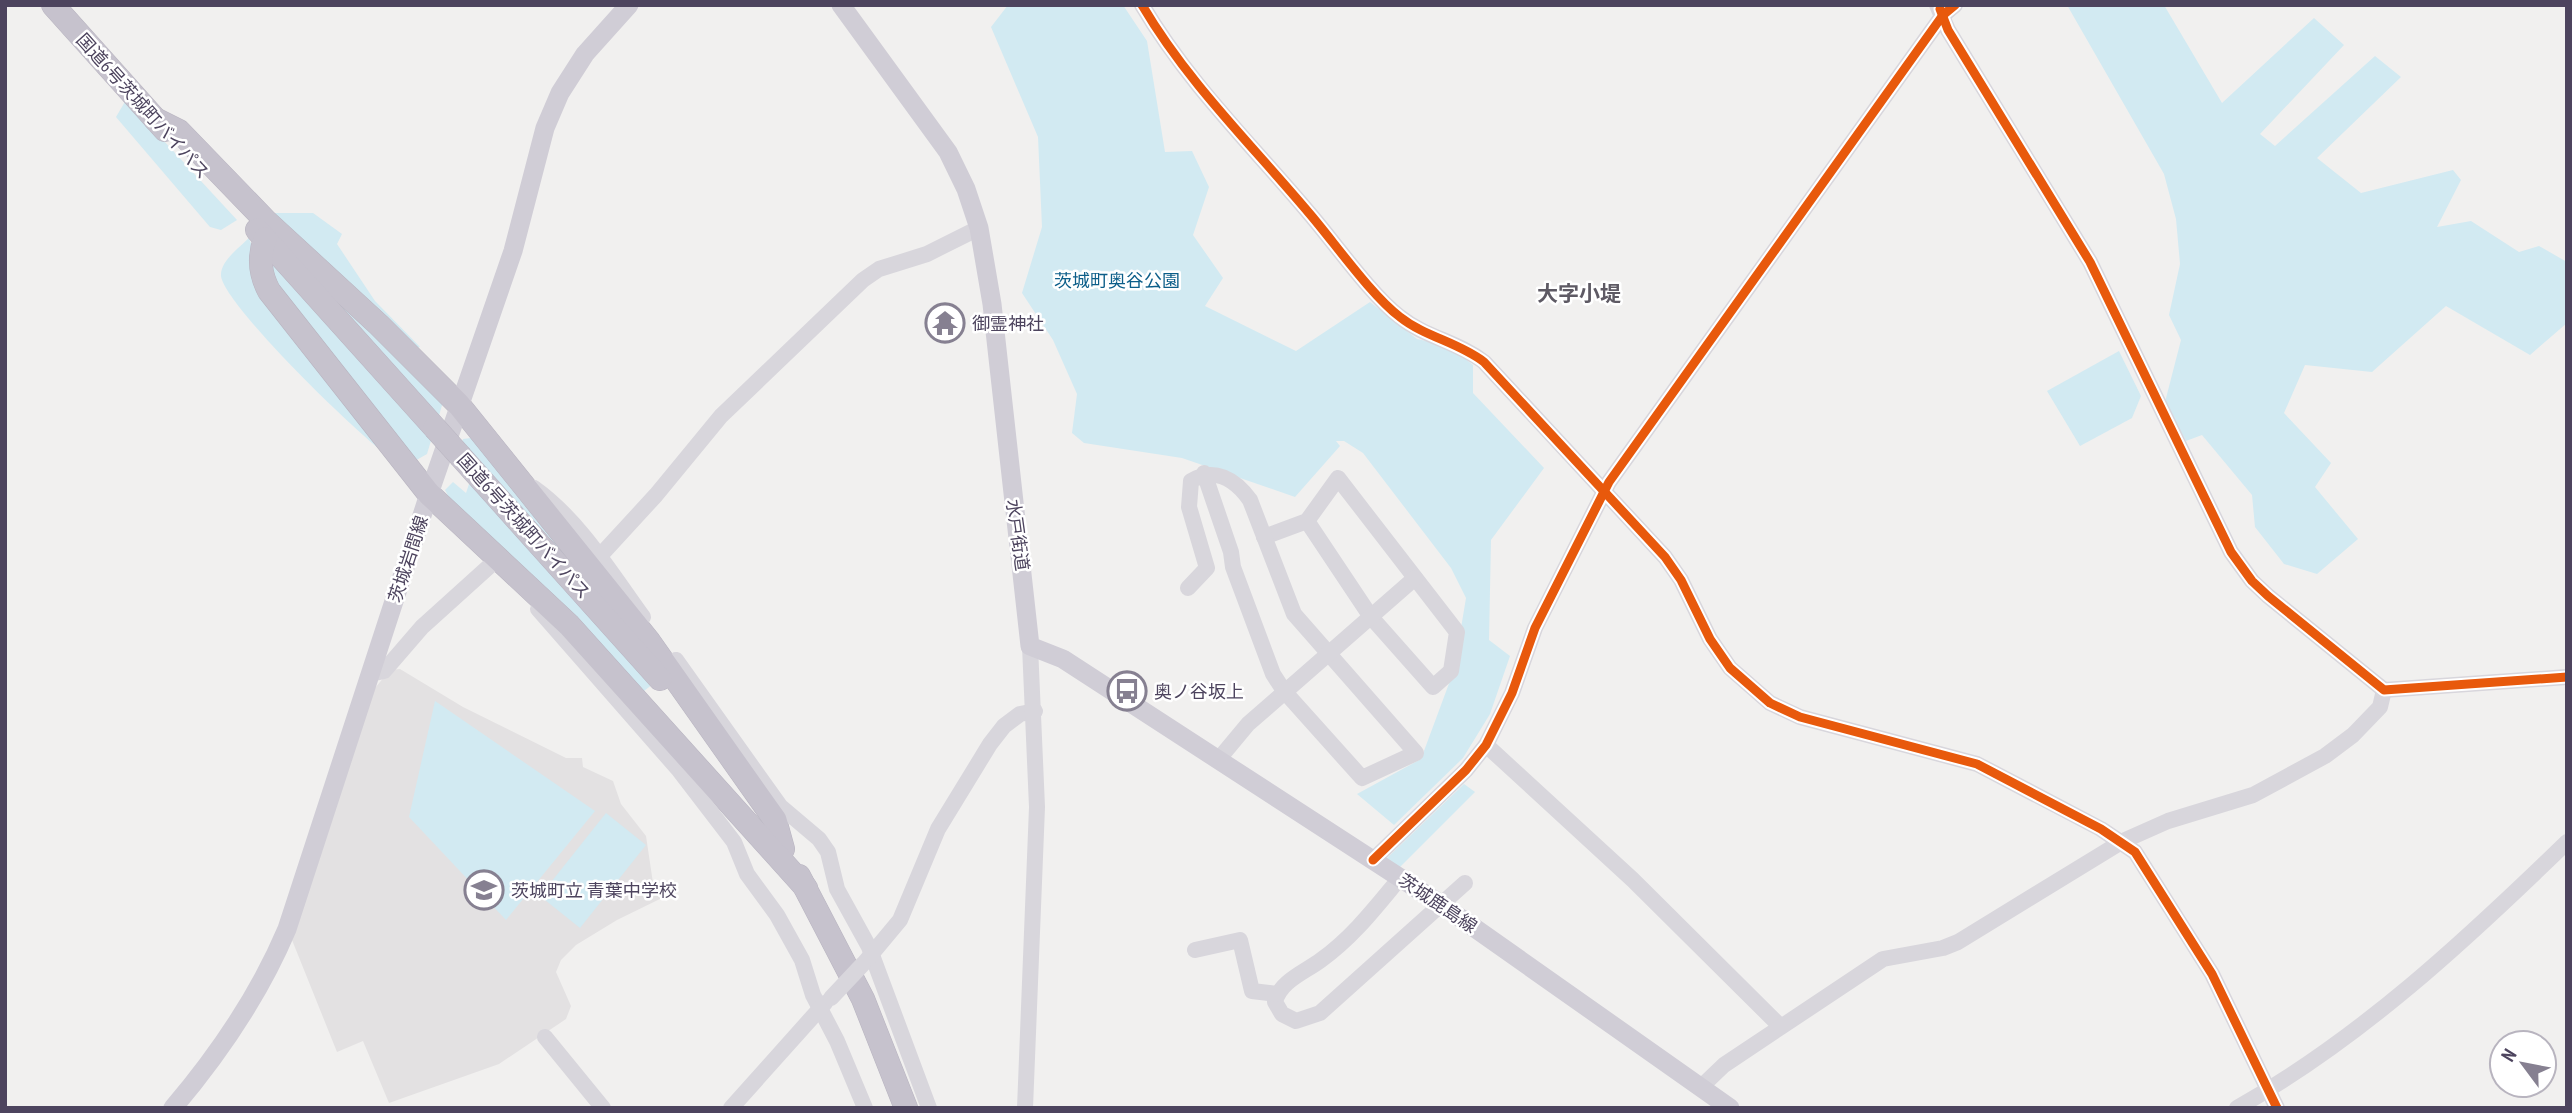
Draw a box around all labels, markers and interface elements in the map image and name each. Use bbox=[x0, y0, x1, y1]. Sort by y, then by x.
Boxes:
street label: 国道6号茨城町バイパス bbox=[72, 29, 214, 183]
park label: 茨城町奥谷公園 bbox=[1054, 269, 1180, 292]
district label: 大字小堤 bbox=[1537, 280, 1621, 307]
temple icon: 御霊神社 bbox=[924, 302, 966, 344]
place label: 御霊神社 bbox=[972, 312, 1044, 335]
street label: 国道6号茨城町バイパス bbox=[453, 449, 595, 603]
street label: 水戸街道 bbox=[1002, 498, 1034, 572]
street label: 茨城岩間線 bbox=[383, 513, 433, 605]
bus stop icon: 奥ノ谷坂上 bbox=[1106, 670, 1148, 712]
place label: 奥ノ谷坂上 bbox=[1154, 680, 1244, 703]
street label: 茨城鹿島線 bbox=[1394, 868, 1482, 938]
school or university icon: 茨城町立 青葉中学校 bbox=[463, 869, 505, 911]
place label: 茨城町立 青葉中学校 bbox=[511, 879, 677, 902]
north arrow bbox=[2488, 1029, 2558, 1099]
text: N bbox=[2496, 1044, 2521, 1066]

